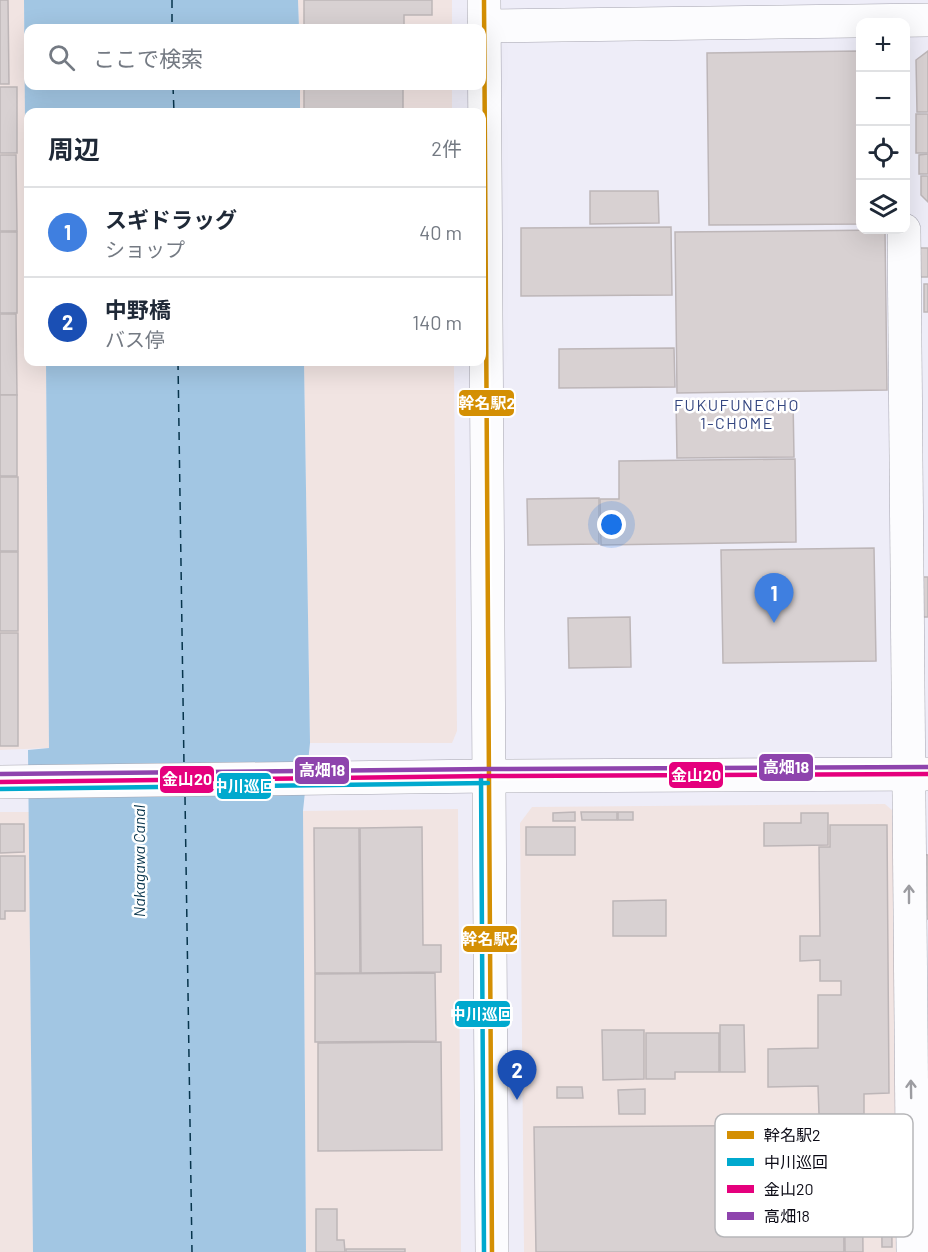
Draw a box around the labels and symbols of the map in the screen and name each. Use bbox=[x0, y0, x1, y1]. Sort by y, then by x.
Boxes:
line badge: 幹名駅2 bbox=[458, 389, 515, 417]
text: 幹名駅2 bbox=[459, 393, 516, 412]
district label: FUKUFUNECHO 1-CHOME bbox=[674, 395, 800, 432]
your location bbox=[597, 510, 626, 539]
pin: 1 bbox=[754, 574, 794, 623]
line badge: 高畑18 bbox=[758, 753, 814, 782]
line badge: 高畑18 bbox=[294, 756, 350, 785]
text: 高畑18 bbox=[763, 757, 810, 776]
text: 高畑18 bbox=[299, 760, 346, 779]
line badge: 金山20 bbox=[668, 761, 724, 789]
line badge: 金山20 bbox=[159, 765, 215, 794]
text: 金山20 bbox=[671, 765, 721, 784]
text: 金山20 bbox=[162, 769, 212, 788]
line badge: 中川巡回 bbox=[216, 772, 272, 800]
text: 中川巡回 bbox=[212, 776, 276, 795]
water label: Nakagawa Canal bbox=[129, 804, 148, 917]
one-way arrow bbox=[903, 884, 915, 904]
line badge: 幹名駅2 bbox=[462, 925, 518, 953]
text: 幹名駅2 bbox=[462, 929, 519, 948]
line badge: 中川巡回 bbox=[454, 1000, 511, 1028]
text: 中川巡回 bbox=[450, 1004, 514, 1023]
pin: 2 bbox=[498, 1050, 536, 1100]
one-way arrow bbox=[905, 1079, 916, 1099]
legend bbox=[715, 1114, 913, 1237]
text: 幹名駅2 bbox=[764, 1125, 821, 1144]
text: 中川巡回 bbox=[764, 1152, 828, 1171]
text: 金山20 bbox=[764, 1179, 814, 1198]
text: 高畑18 bbox=[764, 1206, 810, 1225]

